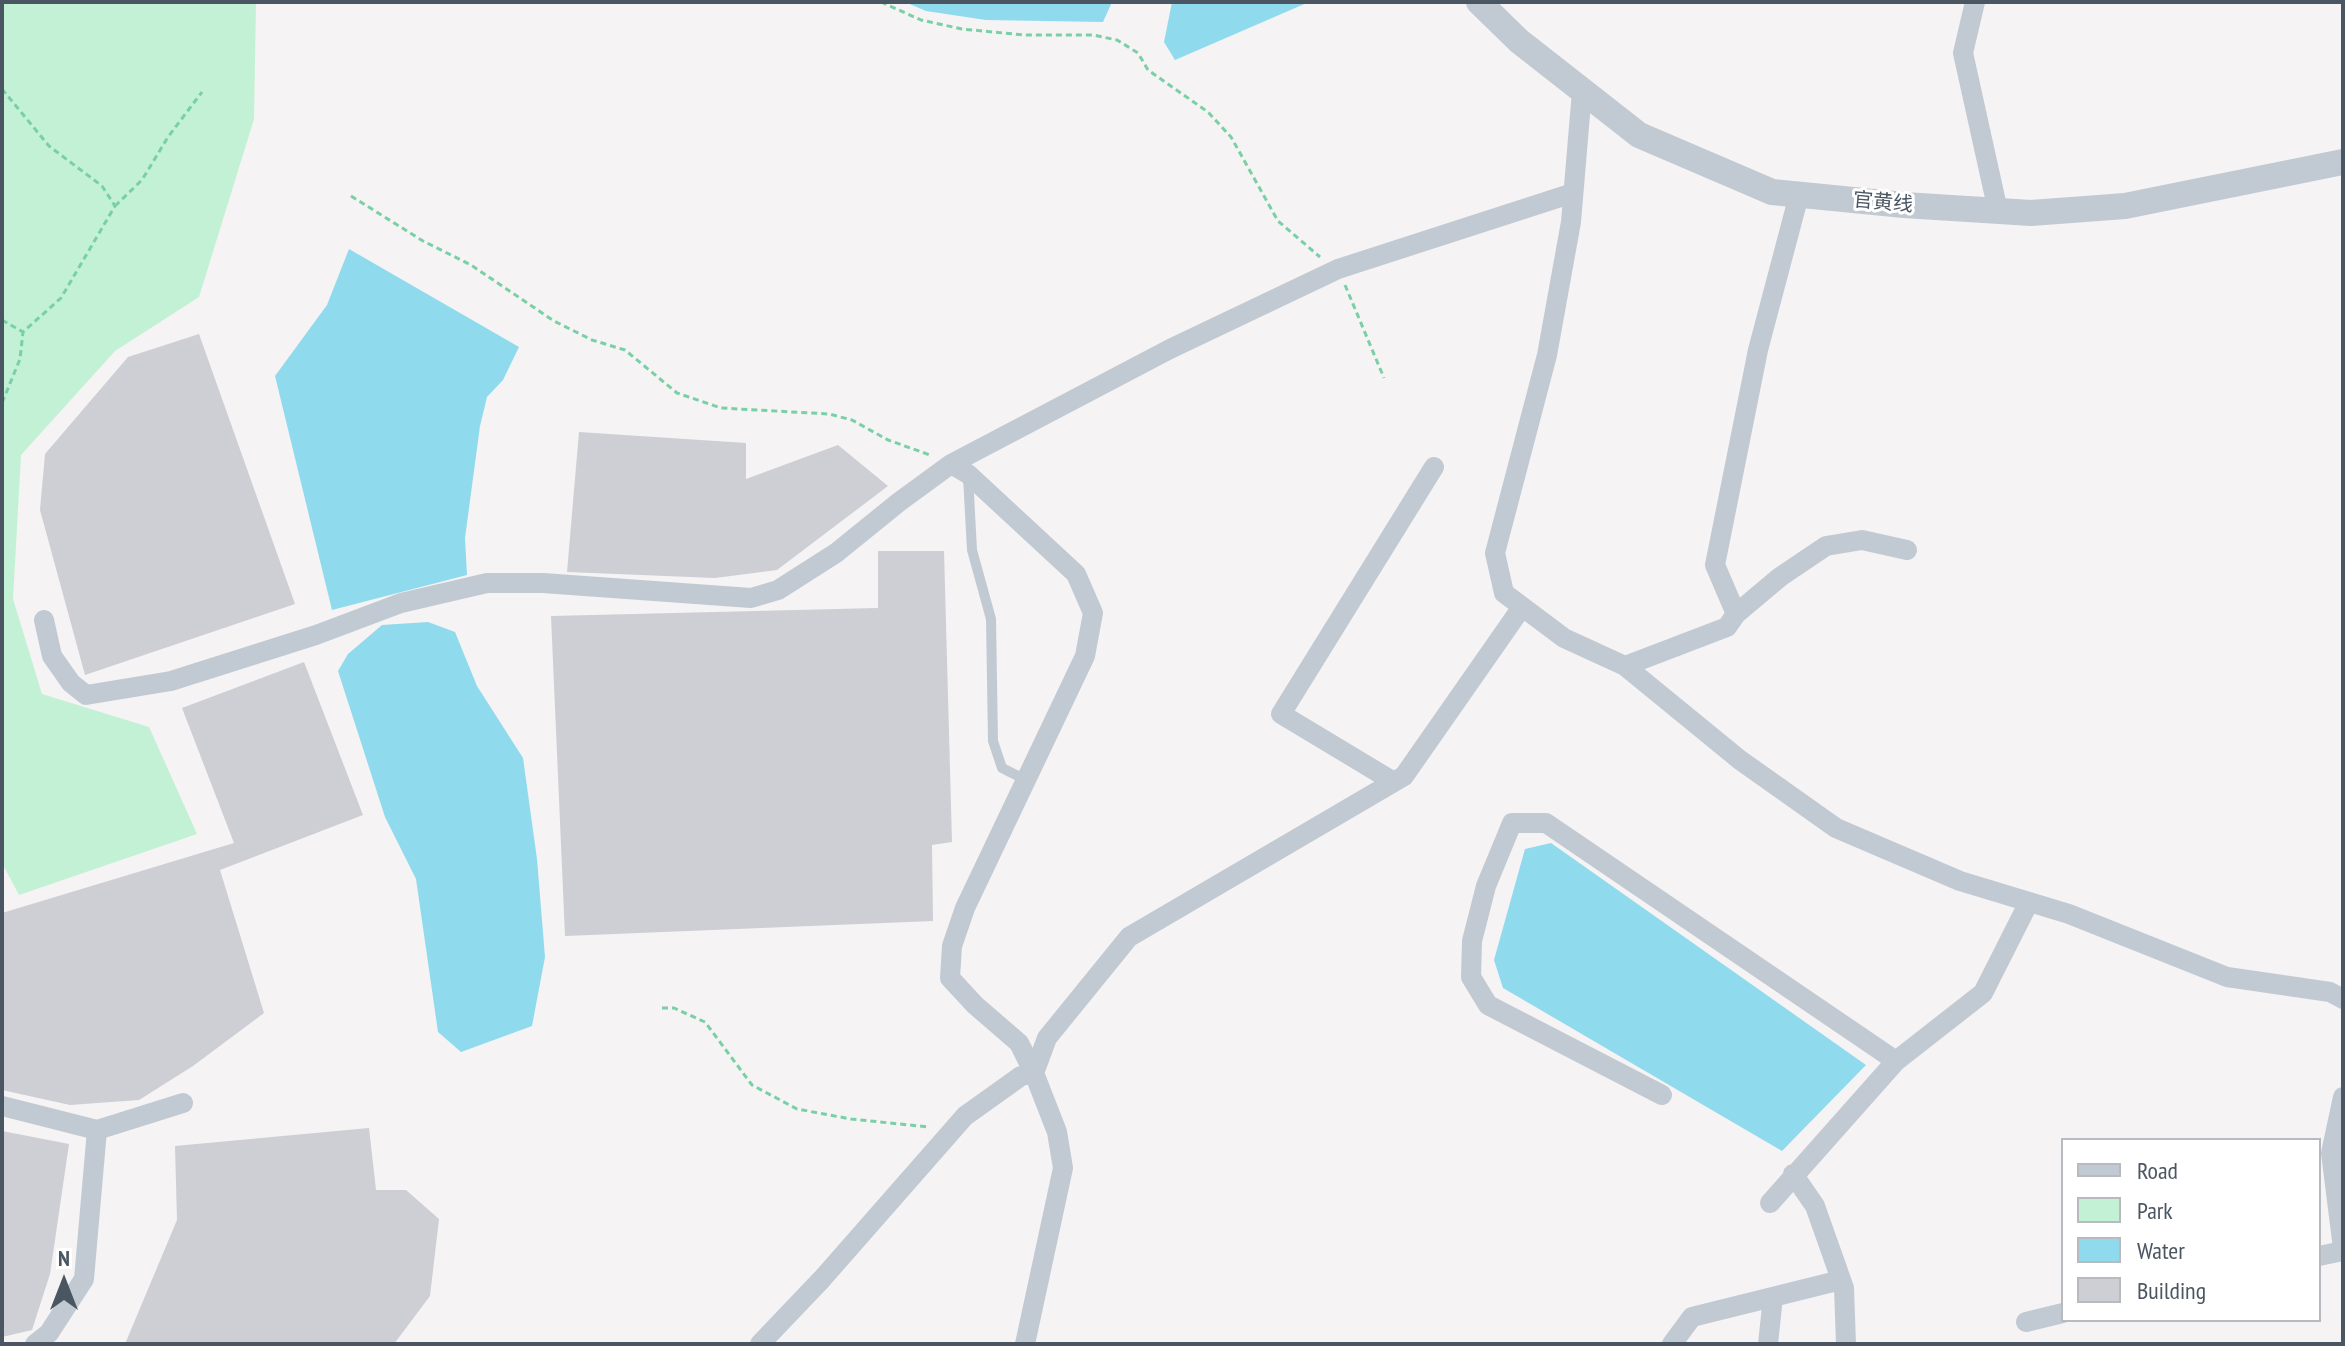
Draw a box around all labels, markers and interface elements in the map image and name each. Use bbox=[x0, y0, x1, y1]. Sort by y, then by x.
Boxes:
street label: 官黄线 bbox=[1852, 188, 1914, 218]
legend bbox=[2061, 1138, 2321, 1322]
text: Road bbox=[2137, 1155, 2178, 1186]
text: Park bbox=[2137, 1195, 2173, 1226]
text: Water bbox=[2137, 1235, 2185, 1266]
north arrow bbox=[24, 1242, 104, 1322]
text: N bbox=[58, 1244, 70, 1272]
text: Building bbox=[2137, 1275, 2206, 1306]

